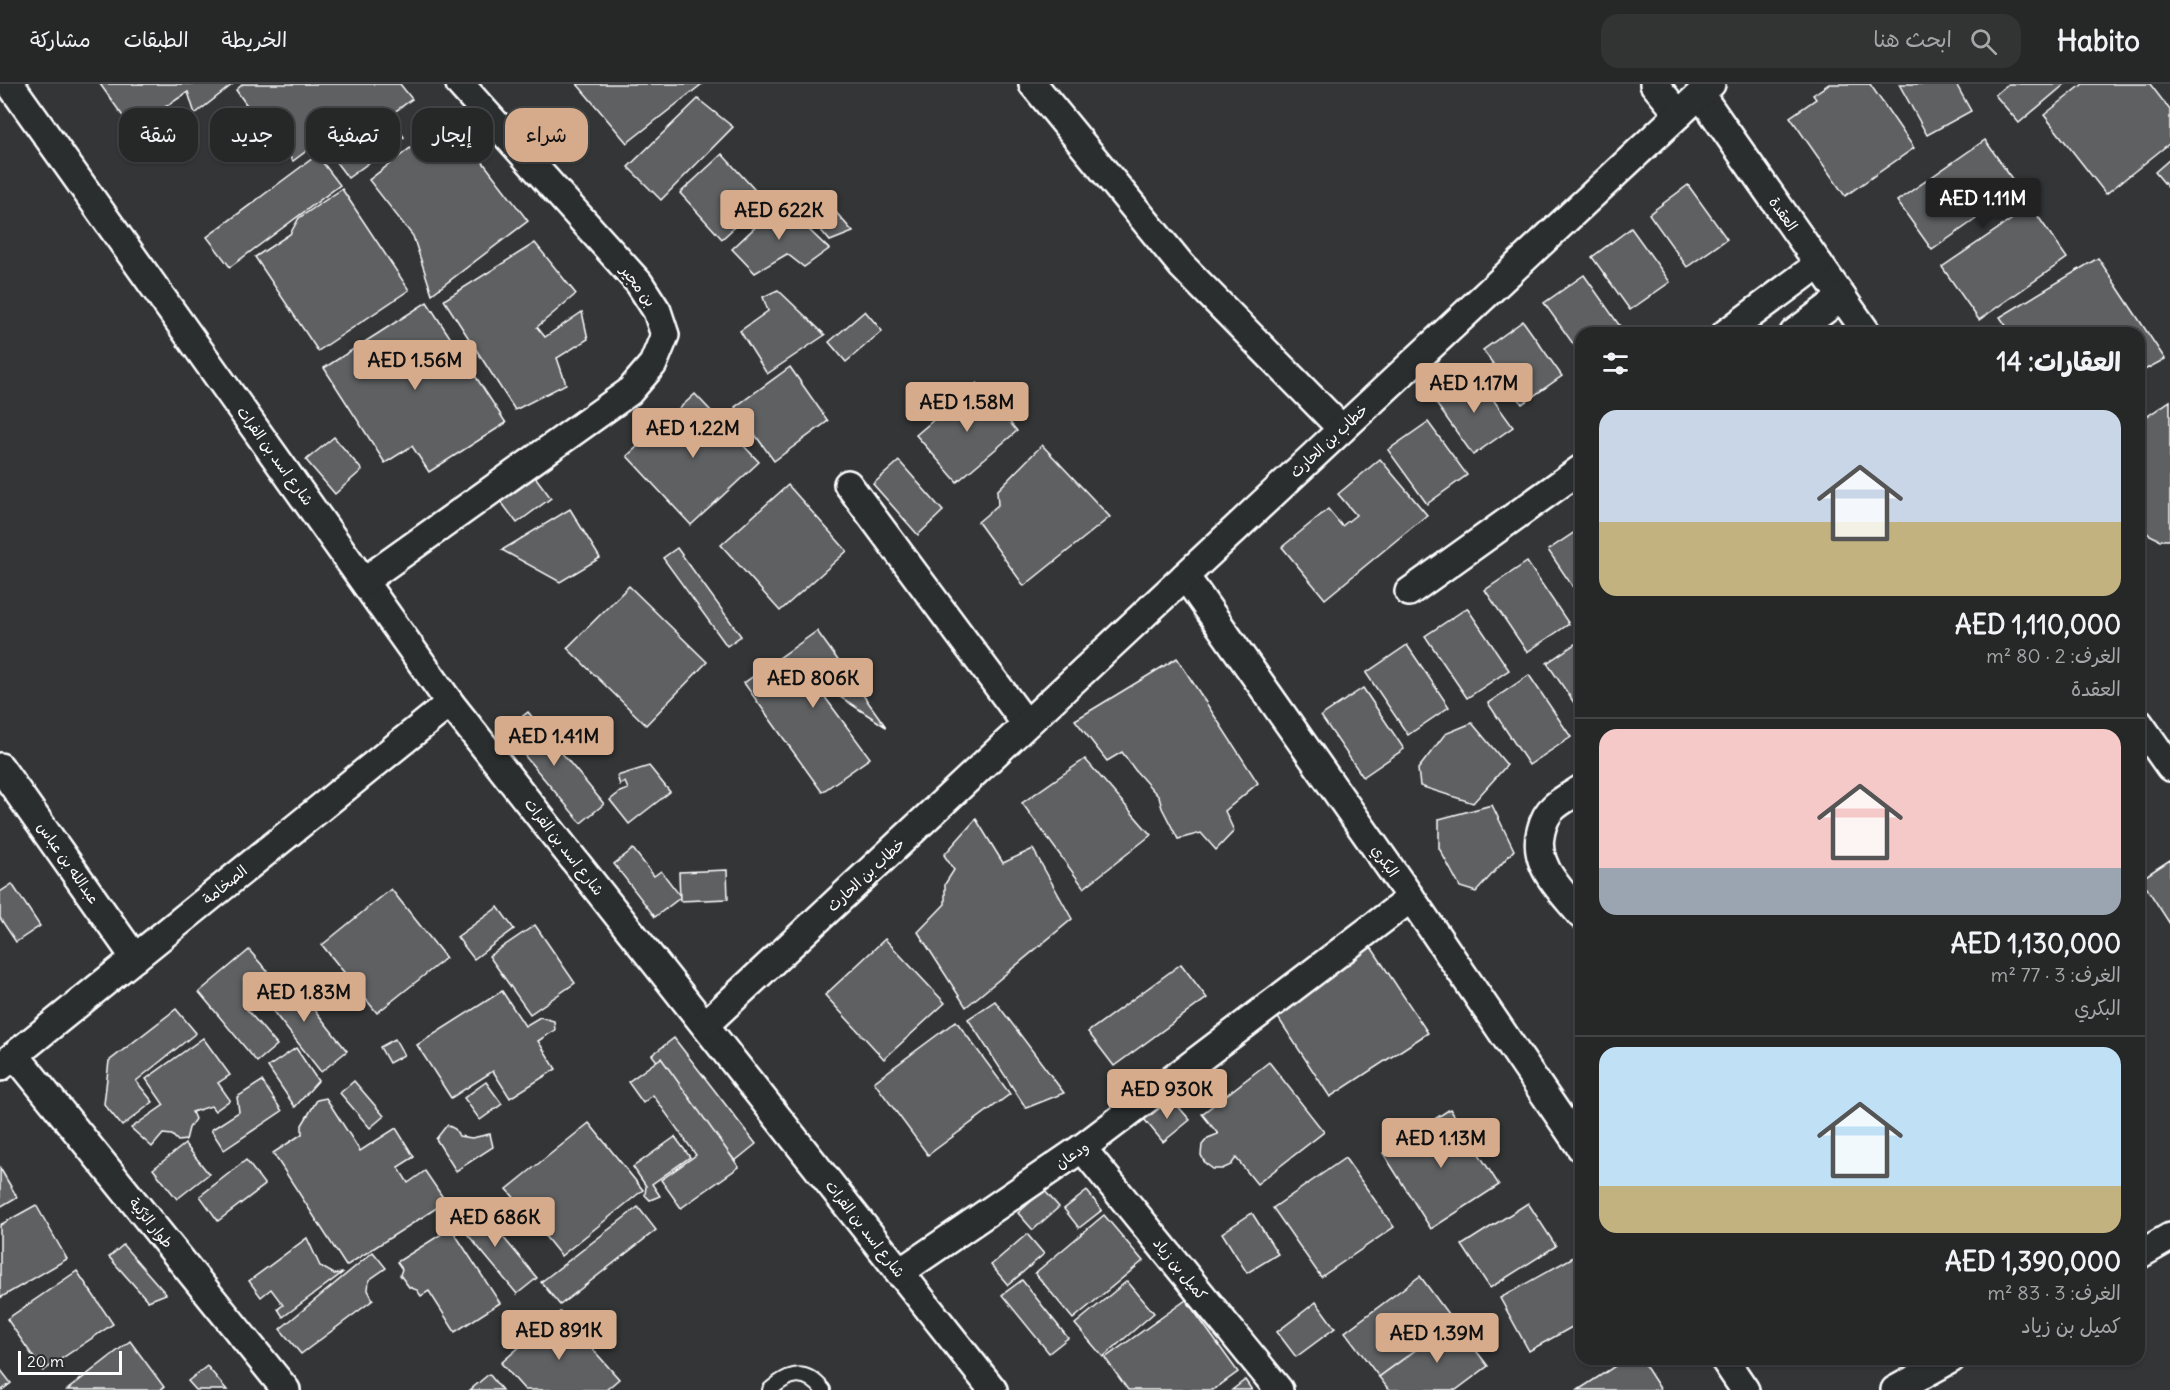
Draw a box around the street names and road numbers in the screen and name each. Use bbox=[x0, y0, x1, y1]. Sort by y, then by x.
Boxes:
street label: العقدة bbox=[1765, 193, 1802, 235]
street label: بن مجير bbox=[615, 260, 660, 310]
street label: خطاب بن الحارث bbox=[1286, 400, 1371, 481]
street label: شارع اسد بن الفرات bbox=[232, 402, 318, 510]
street label: شارع اسد بن الفرات bbox=[520, 794, 608, 900]
street label: عبدالله بن عباس bbox=[33, 818, 104, 907]
street label: خطاب بن الحارث bbox=[823, 834, 908, 915]
street label: البكري bbox=[1366, 841, 1403, 882]
street label: الصخامة bbox=[199, 861, 251, 908]
street label: ودعان bbox=[1051, 1136, 1093, 1174]
street label: شارع اسد بن الفرات bbox=[821, 1176, 909, 1282]
street label: طوار الرّكية bbox=[125, 1193, 178, 1252]
street label: كميل بن زياد bbox=[1149, 1234, 1211, 1304]

